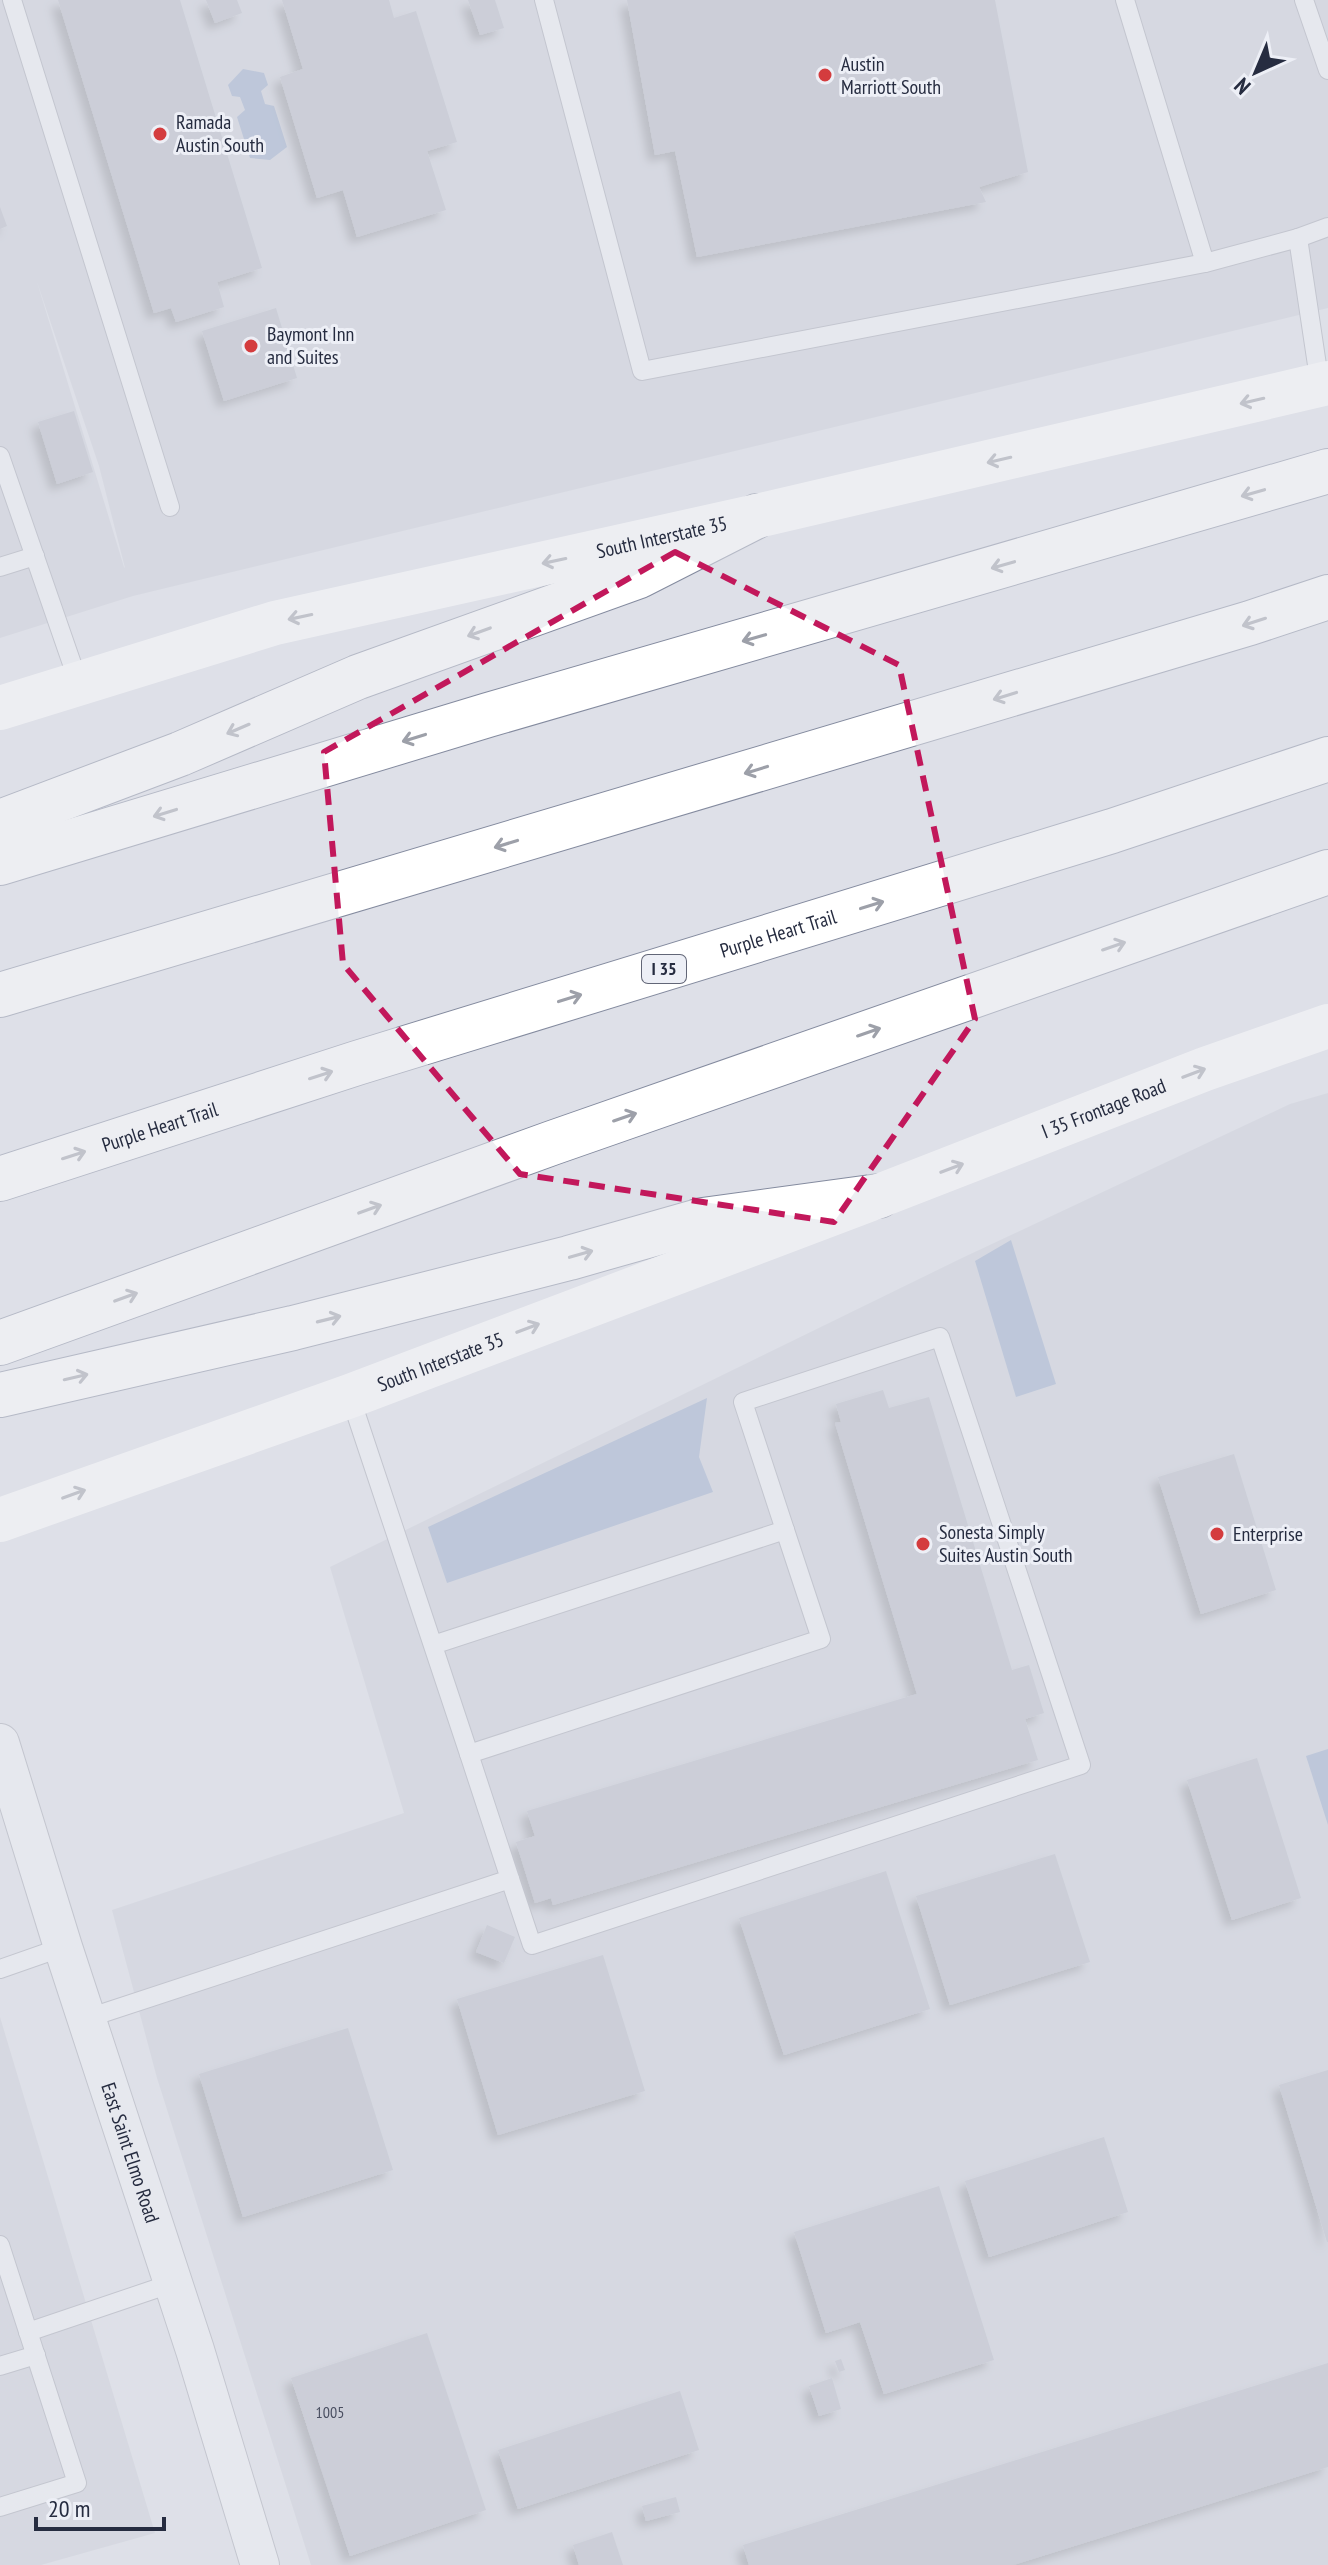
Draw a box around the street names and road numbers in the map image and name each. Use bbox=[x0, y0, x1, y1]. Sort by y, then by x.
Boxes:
street label: South Interstate 35 bbox=[594, 510, 730, 564]
street label: Purple Heart Trail bbox=[717, 903, 840, 964]
road number: I 35 bbox=[642, 955, 686, 983]
street label: I 35 Frontage Road bbox=[1038, 1073, 1170, 1144]
street label: Purple Heart Trail bbox=[98, 1096, 221, 1158]
street label: South Interstate 35 bbox=[374, 1326, 507, 1398]
street label: East Saint Elmo Road bbox=[95, 2079, 165, 2226]

